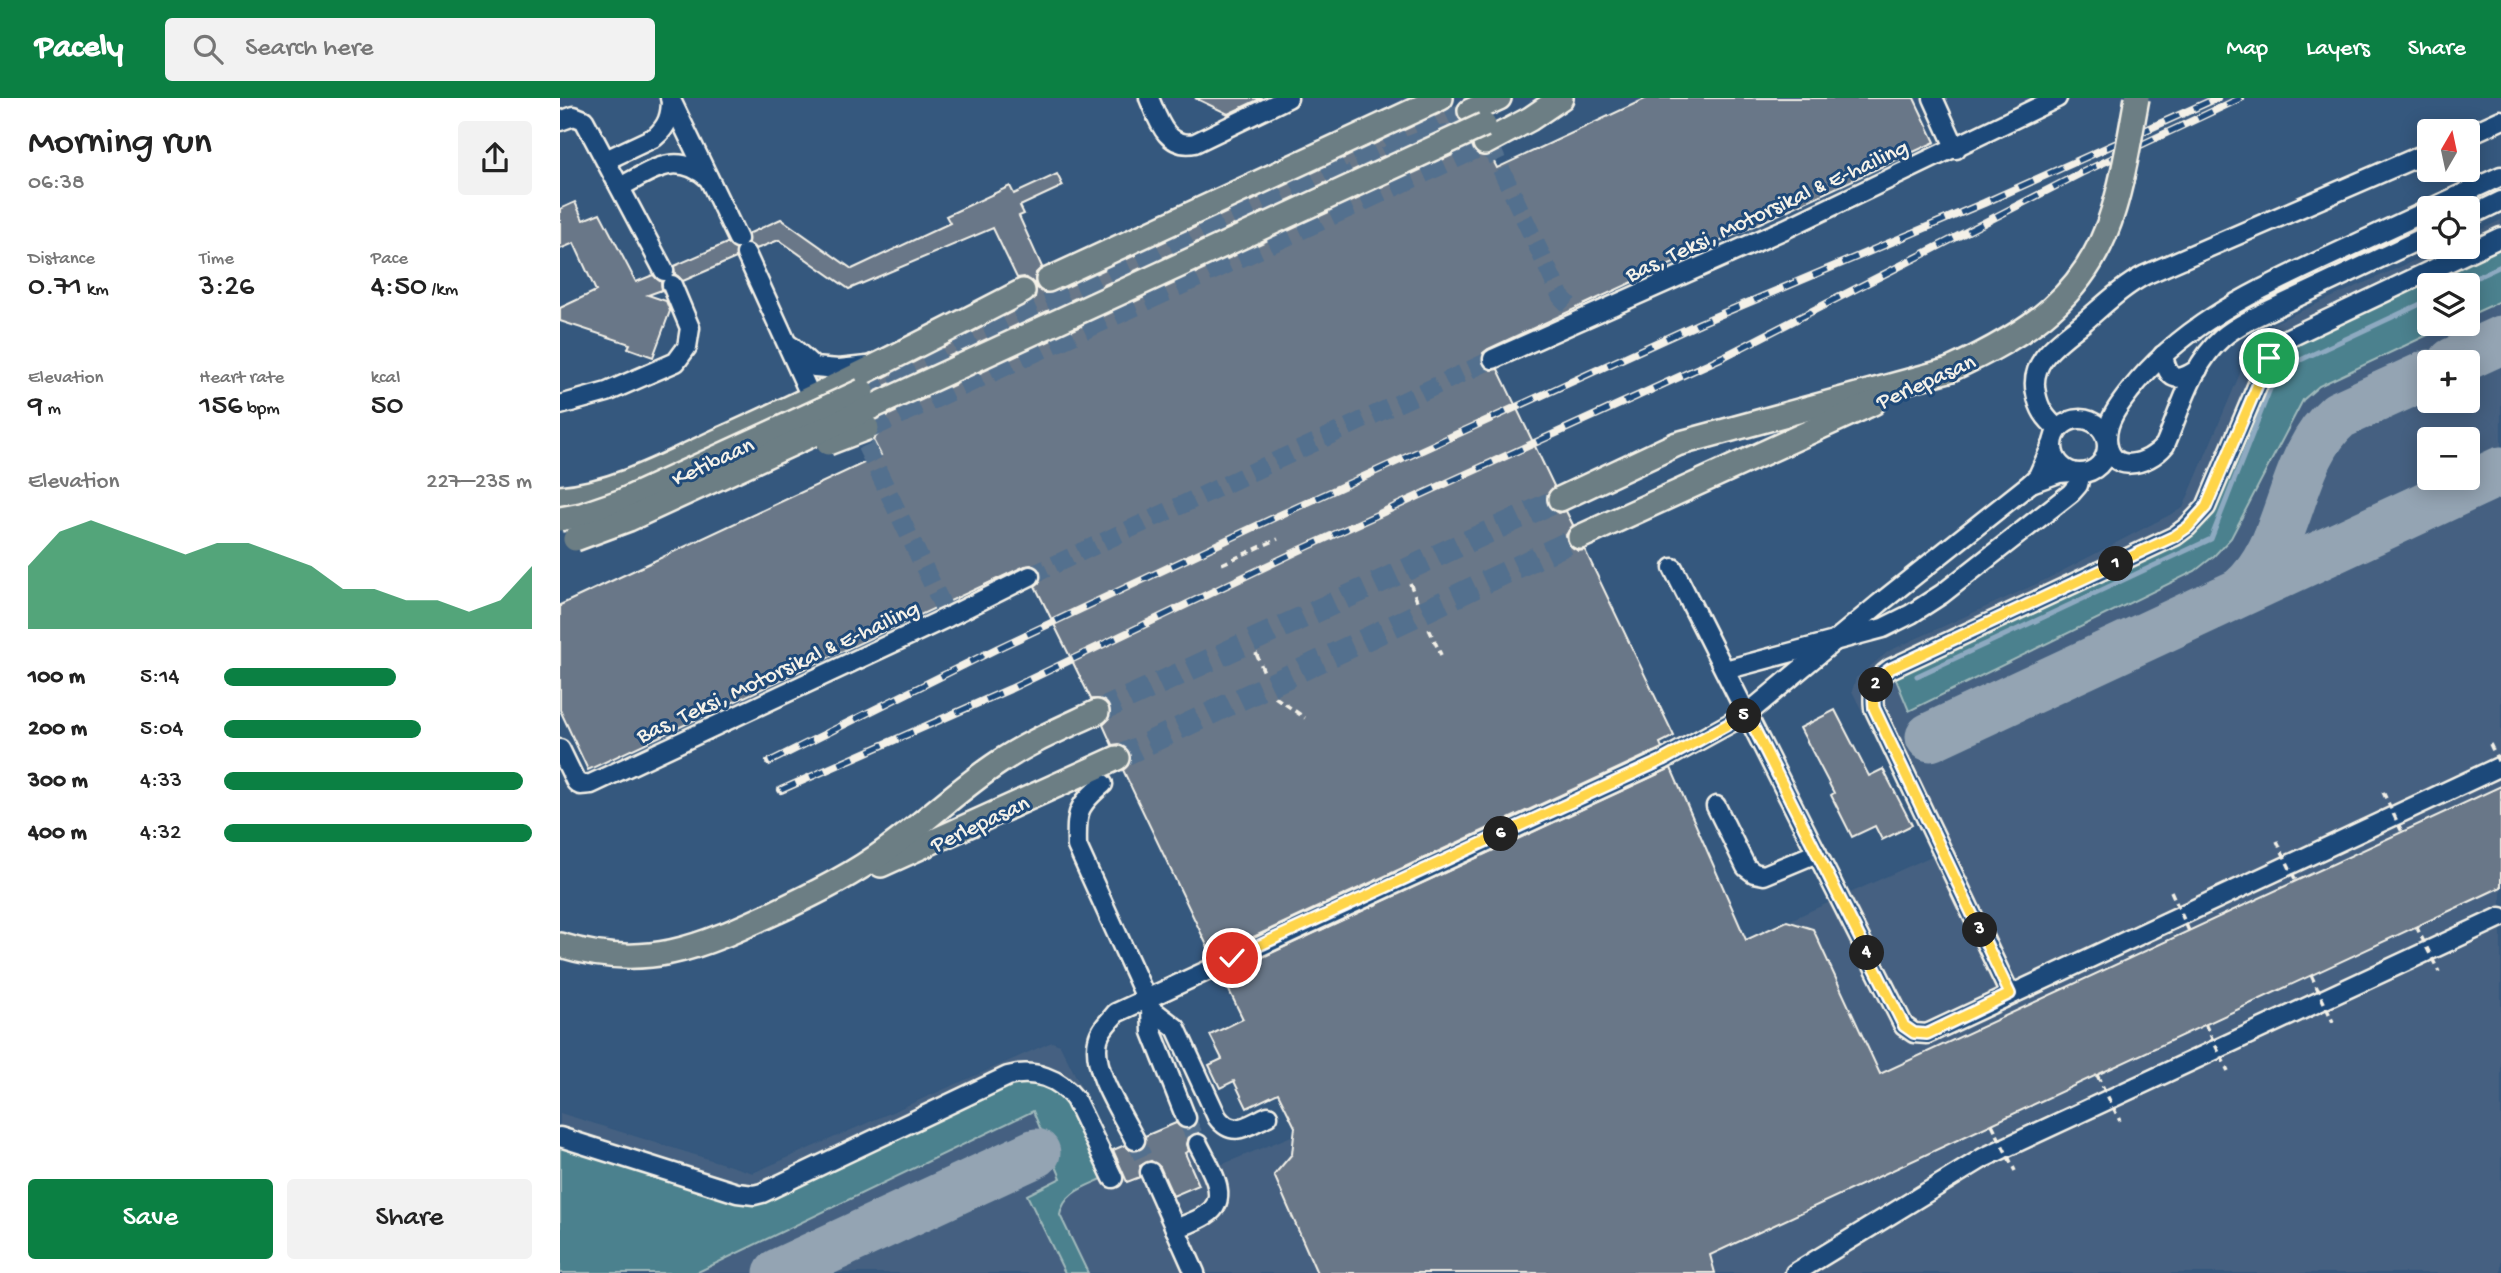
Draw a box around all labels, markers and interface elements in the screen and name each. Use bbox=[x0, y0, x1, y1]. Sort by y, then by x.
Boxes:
search box bbox=[165, 18, 655, 81]
text: Pacely bbox=[35, 30, 123, 68]
icon: search bbox=[189, 30, 227, 68]
text: Search here bbox=[245, 34, 373, 65]
text: Map bbox=[2226, 35, 2268, 64]
text: Layers bbox=[2306, 35, 2370, 64]
text: Share bbox=[2408, 35, 2466, 64]
north arrow bbox=[2417, 119, 2480, 182]
map controls bbox=[2417, 119, 2480, 490]
button: share bbox=[458, 121, 532, 195]
text: Morning run bbox=[28, 122, 212, 166]
street label: Bas, Teksi, Motorsikal & E-hailing bbox=[1621, 135, 1913, 290]
text: 06:38 bbox=[28, 170, 84, 197]
button: locate bbox=[2417, 196, 2480, 259]
text: Distance bbox=[28, 248, 95, 271]
text: Time bbox=[199, 248, 234, 271]
text: Pace bbox=[371, 248, 408, 271]
text: 0.71 bbox=[28, 271, 82, 306]
text: 3:26 bbox=[199, 271, 254, 306]
text: 4:50 bbox=[371, 271, 427, 306]
button: layers bbox=[2417, 273, 2480, 336]
text: km bbox=[82, 279, 109, 302]
text: /km bbox=[427, 279, 458, 302]
pin bbox=[2239, 328, 2299, 388]
icon: arrive bbox=[2250, 339, 2288, 377]
street label: Perlepasan bbox=[1872, 349, 1980, 417]
button: + bbox=[2417, 350, 2480, 413]
text: Elevation bbox=[28, 367, 104, 390]
text: Heart rate bbox=[199, 367, 284, 390]
text: kcal bbox=[371, 367, 400, 390]
text: 9 bbox=[28, 390, 43, 425]
text: 156 bbox=[199, 390, 242, 425]
text: 50 bbox=[371, 390, 403, 425]
text: m bbox=[43, 398, 61, 421]
text: bpm bbox=[242, 398, 280, 421]
button: − bbox=[2417, 427, 2480, 490]
street label: Ketibaan bbox=[668, 432, 759, 494]
text: Elevation bbox=[28, 469, 119, 496]
text: 227–235 m bbox=[426, 469, 532, 496]
pin: 1 bbox=[2098, 546, 2134, 582]
text: 1 bbox=[2112, 552, 2119, 575]
street label: Bas, Teksi, Motorsikal & E-hailing bbox=[632, 596, 924, 751]
text: 100 m bbox=[28, 664, 85, 691]
text: 5:14 bbox=[140, 664, 180, 691]
pin: 2 bbox=[1858, 668, 1894, 702]
text: 2 bbox=[1871, 673, 1880, 696]
pin: 5 bbox=[1726, 698, 1762, 734]
text: 5 bbox=[1739, 704, 1749, 727]
text: 200 m bbox=[28, 716, 87, 743]
text: 5:04 bbox=[140, 716, 183, 743]
text: 300 m bbox=[28, 768, 88, 795]
text: 4:33 bbox=[140, 768, 182, 795]
street label: Perlepasan bbox=[926, 791, 1034, 860]
pin: 6 bbox=[1483, 816, 1518, 852]
text: 400 m bbox=[28, 820, 87, 847]
text: 4:32 bbox=[140, 820, 181, 847]
text: 6 bbox=[1496, 822, 1505, 845]
pin: 3 bbox=[1962, 912, 1998, 948]
text: 3 bbox=[1975, 918, 1984, 941]
pin bbox=[1202, 928, 1262, 988]
pin: 4 bbox=[1850, 936, 1884, 970]
icon: check bbox=[1213, 939, 1251, 977]
text: 4 bbox=[1862, 941, 1871, 964]
button: Save bbox=[28, 1179, 273, 1259]
button: Share bbox=[287, 1179, 532, 1259]

